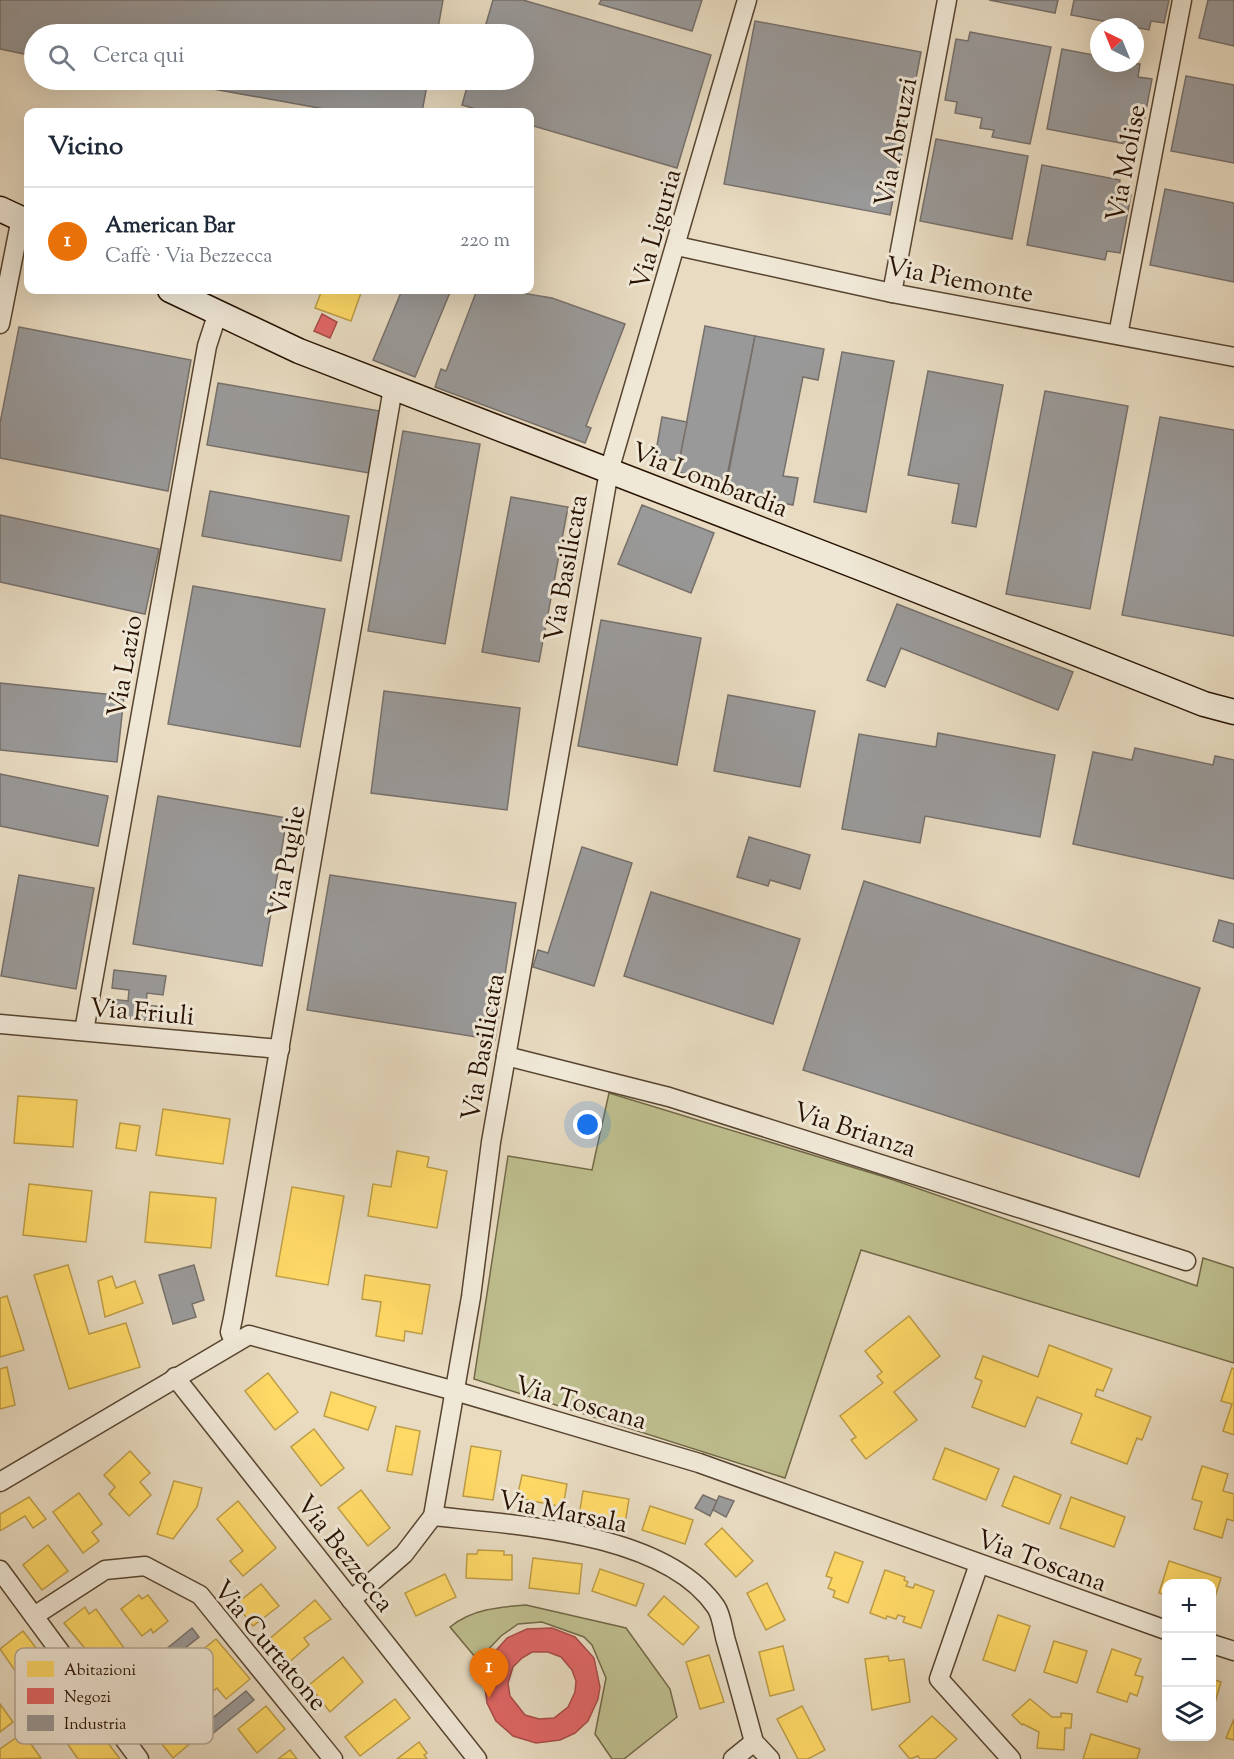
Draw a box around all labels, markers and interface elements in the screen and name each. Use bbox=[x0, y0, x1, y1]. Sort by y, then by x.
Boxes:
north arrow bbox=[1090, 18, 1144, 72]
search box bbox=[24, 24, 534, 90]
icon: search bbox=[45, 41, 78, 74]
text: Cerca qui bbox=[93, 41, 184, 73]
street label: Via Abruzzi bbox=[867, 75, 928, 210]
street label: Via Molise bbox=[1098, 102, 1157, 225]
text: Vicino bbox=[48, 129, 123, 166]
street label: Via Liguria bbox=[623, 165, 692, 294]
text: American Bar bbox=[105, 211, 235, 243]
text: 1 bbox=[64, 227, 71, 256]
text: 220 m bbox=[460, 227, 510, 256]
text: Caffè · Via Bezzecca bbox=[105, 243, 272, 272]
street label: Via Piemonte bbox=[883, 249, 1036, 314]
street label: Via Lombardia bbox=[625, 434, 793, 528]
street label: Via Basilicata bbox=[536, 492, 599, 645]
street label: Via Lazio bbox=[99, 612, 154, 721]
street label: Via Puglie bbox=[260, 803, 316, 920]
street label: Via Basilicata bbox=[453, 971, 516, 1124]
street label: Via Friuli bbox=[88, 990, 196, 1036]
street label: Via Brianza bbox=[788, 1094, 920, 1169]
your location bbox=[573, 1110, 602, 1139]
street label: Via Toscana bbox=[510, 1368, 651, 1441]
street label: Via Marsala bbox=[495, 1483, 630, 1544]
street label: Via Bezzecca bbox=[286, 1488, 402, 1621]
street label: Via Toscana bbox=[971, 1522, 1111, 1603]
street label: Via Curtatone bbox=[203, 1573, 335, 1720]
map controls bbox=[1162, 1579, 1216, 1741]
button: + bbox=[1162, 1579, 1216, 1633]
button: − bbox=[1162, 1633, 1216, 1687]
legend bbox=[15, 1648, 213, 1744]
pin: 1 bbox=[470, 1648, 508, 1698]
text: Abitazioni bbox=[64, 1660, 137, 1683]
text: Negozi bbox=[64, 1687, 112, 1710]
button: layers bbox=[1162, 1687, 1216, 1741]
text: Industria bbox=[64, 1714, 127, 1737]

